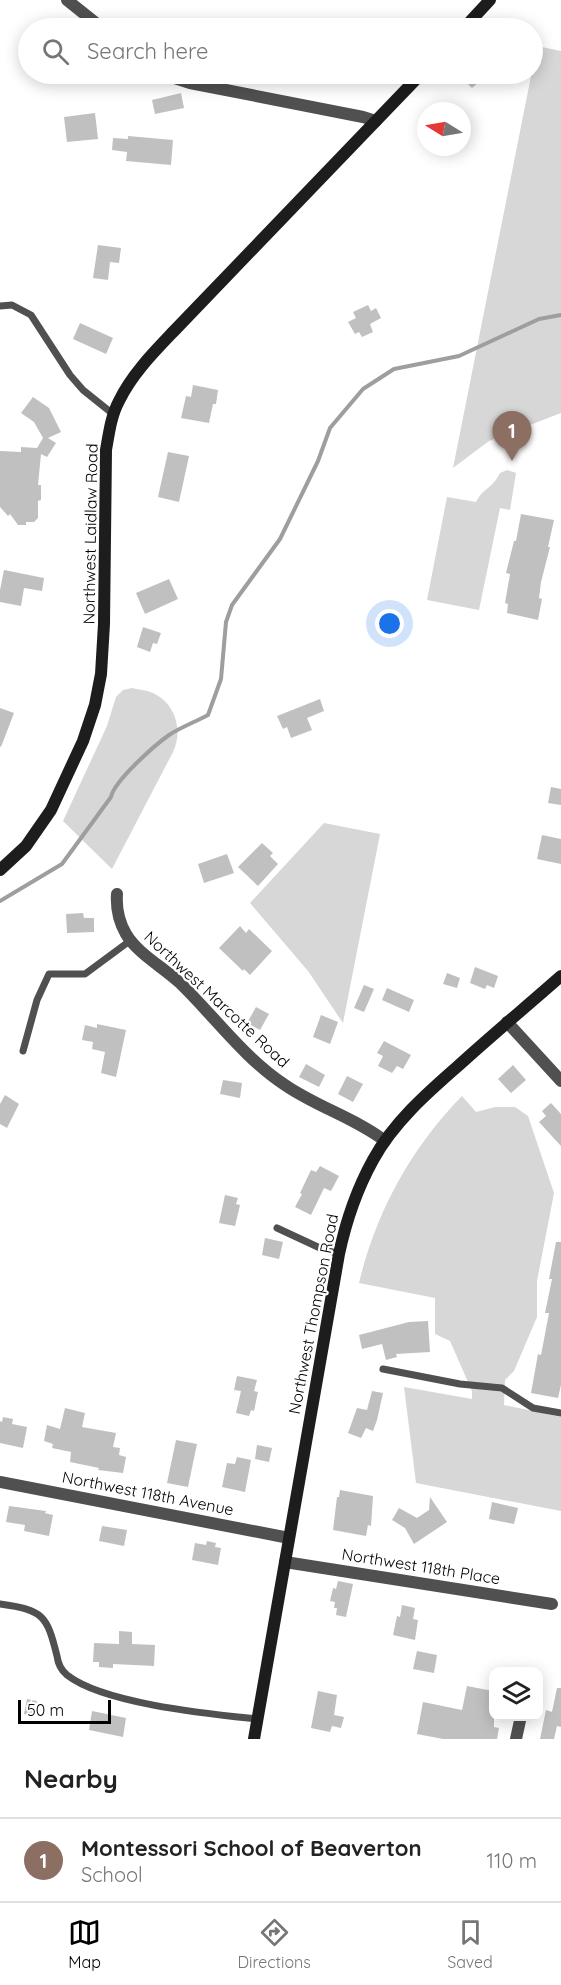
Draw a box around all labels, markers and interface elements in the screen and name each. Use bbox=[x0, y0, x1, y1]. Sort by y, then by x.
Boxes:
search box bbox=[18, 18, 543, 84]
icon: search bbox=[39, 35, 72, 68]
text: Search here bbox=[87, 37, 208, 65]
north arrow bbox=[417, 102, 471, 156]
pin: 1 bbox=[492, 412, 532, 461]
street label: Northwest Laidlaw Road bbox=[78, 443, 102, 625]
your location bbox=[375, 609, 404, 638]
street label: Northwest Marcotte Road bbox=[140, 927, 294, 1071]
street label: Northwest Thompson Road bbox=[284, 1212, 342, 1416]
street label: Northwest 118th Avenue bbox=[60, 1467, 236, 1519]
street label: Northwest 118th Place bbox=[340, 1544, 502, 1588]
map controls bbox=[489, 1667, 543, 1721]
button: layers bbox=[489, 1667, 543, 1721]
scale bar bbox=[18, 1697, 111, 1724]
text: 50 m bbox=[27, 1700, 64, 1720]
text: Nearby bbox=[24, 1762, 118, 1795]
text: Montessori School of Beaverton bbox=[81, 1834, 422, 1862]
text: 1 bbox=[40, 1848, 47, 1873]
text: 110 m bbox=[487, 1848, 537, 1873]
text: School bbox=[81, 1862, 143, 1887]
tab: Map bbox=[68, 1916, 101, 1972]
tab: Directions bbox=[238, 1916, 311, 1972]
tab: Saved bbox=[447, 1916, 493, 1972]

